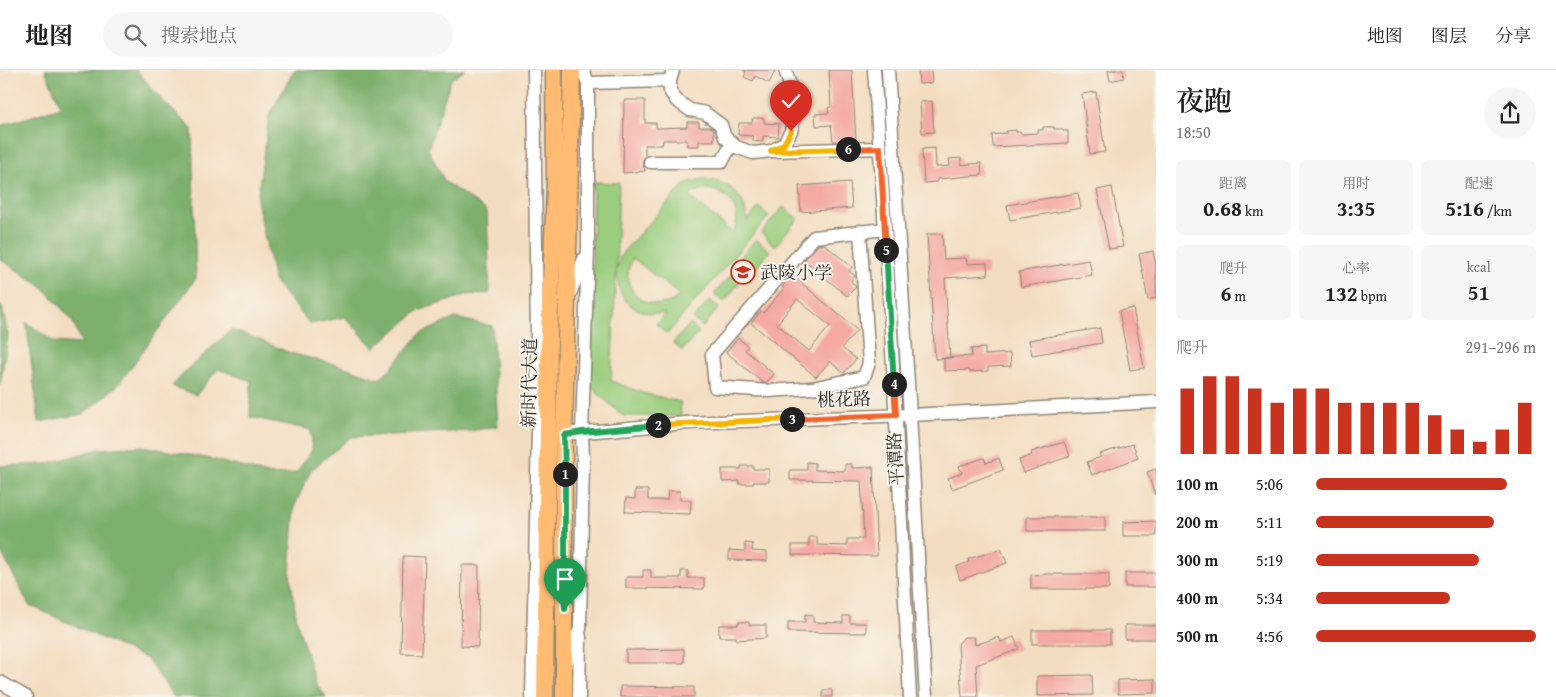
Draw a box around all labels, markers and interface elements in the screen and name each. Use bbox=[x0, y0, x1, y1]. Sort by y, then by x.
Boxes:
search box bbox=[103, 12, 453, 57]
text: 地图 bbox=[25, 18, 73, 53]
icon: search bbox=[121, 21, 149, 49]
text: 搜索地点 bbox=[161, 21, 237, 49]
text: 地图 bbox=[1367, 22, 1403, 49]
text: 图层 bbox=[1431, 22, 1467, 49]
text: 分享 bbox=[1495, 22, 1531, 49]
pin bbox=[770, 80, 812, 131]
text: 夜跑 bbox=[1176, 80, 1232, 121]
icon: check bbox=[777, 87, 805, 115]
button: share bbox=[1484, 87, 1536, 139]
text: 18:50 bbox=[1176, 120, 1211, 144]
pin: 6 bbox=[836, 136, 860, 162]
text: 6 bbox=[845, 139, 852, 159]
text: 距离 bbox=[1219, 173, 1247, 193]
text: 用时 bbox=[1342, 173, 1370, 193]
text: 配速 bbox=[1465, 173, 1493, 193]
text: 0.68 bbox=[1203, 193, 1242, 224]
text: 3:35 bbox=[1337, 193, 1375, 224]
text: 5:16 bbox=[1445, 193, 1484, 224]
text: km bbox=[1242, 201, 1263, 221]
text: /km bbox=[1484, 201, 1512, 221]
pin: 5 bbox=[874, 238, 898, 262]
text: 5 bbox=[883, 240, 890, 260]
text: kcal bbox=[1467, 257, 1491, 277]
text: 爬升 bbox=[1219, 258, 1247, 278]
text: 心率 bbox=[1342, 258, 1370, 278]
school or university icon: 武陵小学 bbox=[730, 259, 756, 285]
place label: 武陵小学 bbox=[760, 259, 832, 286]
text: 51 bbox=[1468, 277, 1490, 308]
text: 6 bbox=[1221, 278, 1232, 309]
text: 132 bbox=[1325, 278, 1358, 309]
text: m bbox=[1232, 286, 1246, 306]
text: bpm bbox=[1358, 286, 1387, 306]
text: 爬升 bbox=[1176, 335, 1208, 359]
text: 291–296 m bbox=[1466, 335, 1536, 359]
street label: 新时代大道 bbox=[515, 338, 543, 428]
pin: 4 bbox=[882, 372, 906, 396]
text: 4 bbox=[891, 374, 898, 394]
street label: 桃花路 bbox=[817, 385, 871, 413]
pin: 3 bbox=[780, 406, 804, 432]
text: 3 bbox=[789, 409, 796, 429]
pin: 2 bbox=[646, 412, 670, 438]
text: 2 bbox=[655, 415, 662, 435]
street label: 平潭路 bbox=[880, 431, 910, 487]
pin: 1 bbox=[552, 462, 578, 486]
text: 1 bbox=[562, 464, 569, 484]
text: 100 m bbox=[1176, 472, 1218, 496]
text: 5:06 bbox=[1256, 472, 1283, 496]
text: 200 m bbox=[1176, 510, 1218, 534]
text: 5:11 bbox=[1256, 510, 1283, 534]
text: 300 m bbox=[1176, 548, 1218, 572]
text: 5:19 bbox=[1256, 548, 1283, 572]
pin bbox=[544, 558, 586, 609]
icon: arrive bbox=[551, 565, 579, 593]
text: 400 m bbox=[1176, 586, 1218, 610]
text: 5:34 bbox=[1256, 586, 1283, 610]
text: 500 m bbox=[1176, 624, 1218, 648]
text: 4:56 bbox=[1256, 624, 1283, 648]

